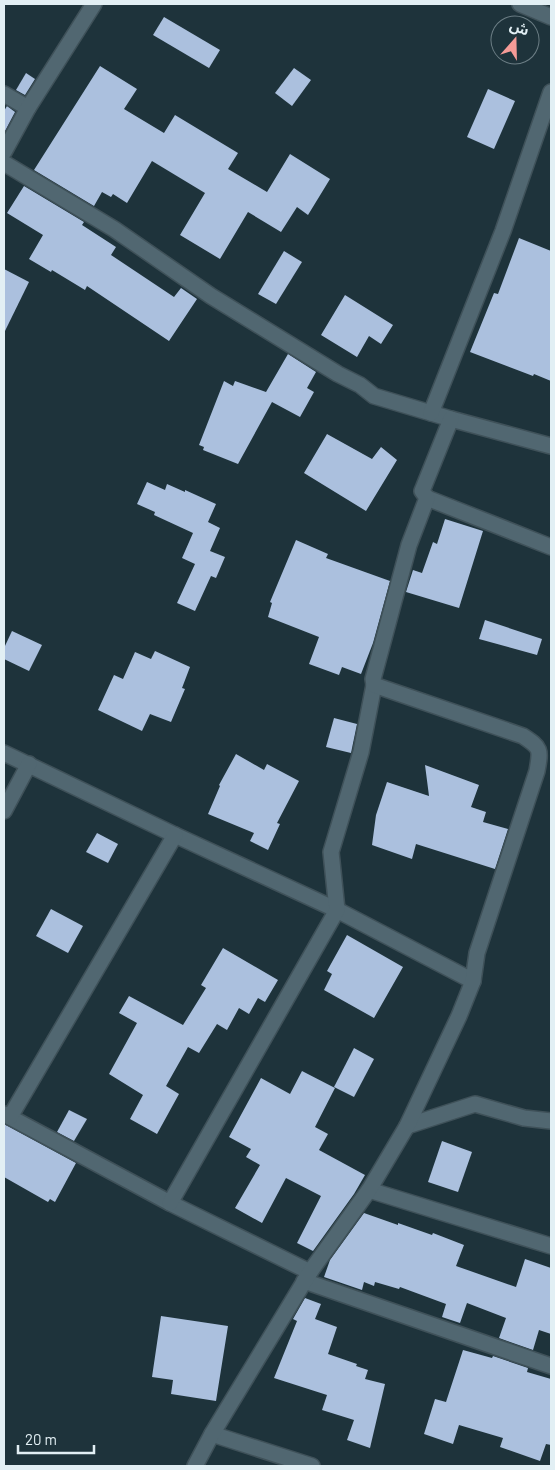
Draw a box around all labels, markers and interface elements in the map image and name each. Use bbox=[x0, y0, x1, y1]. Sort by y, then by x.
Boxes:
north arrow bbox=[490, 15, 540, 65]
text: ش bbox=[508, 16, 532, 39]
scale bar bbox=[18, 1422, 94, 1454]
text: 20 m bbox=[25, 1430, 57, 1448]

